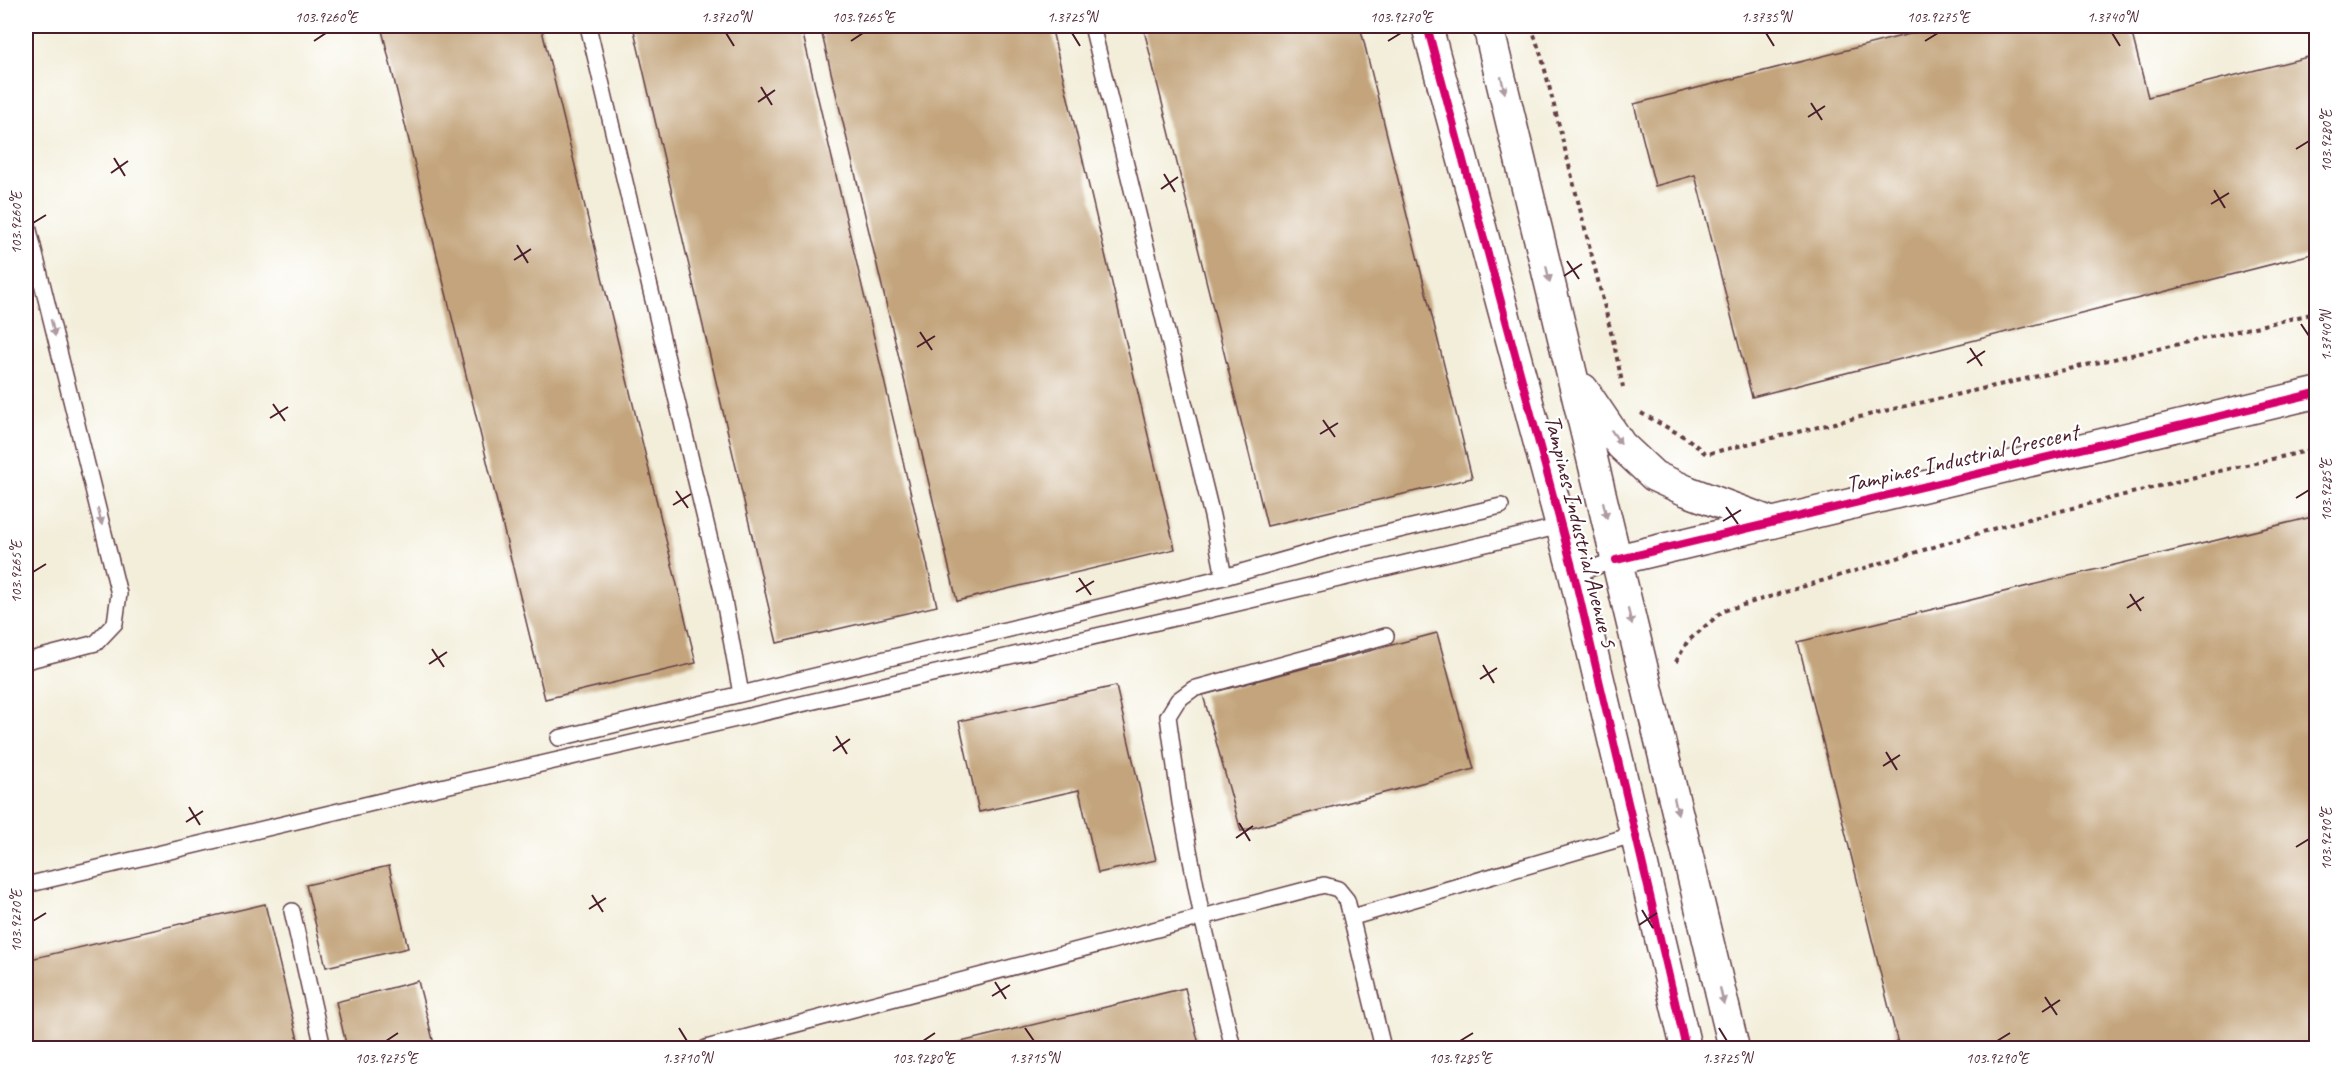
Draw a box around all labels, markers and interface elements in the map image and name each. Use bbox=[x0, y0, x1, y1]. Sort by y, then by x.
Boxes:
text: 103.9260°E bbox=[295, 8, 359, 27]
text: 1.3720°N bbox=[701, 8, 754, 27]
text: 103.9265°E bbox=[832, 8, 896, 27]
text: 1.3725°N bbox=[1047, 8, 1100, 27]
text: 103.9270°E bbox=[1370, 8, 1434, 27]
text: 1.3735°N bbox=[1741, 8, 1794, 27]
text: 103.9275°E bbox=[1907, 8, 1971, 27]
text: 1.3740°N bbox=[2087, 8, 2140, 27]
one-way arrow bbox=[1498, 76, 1508, 94]
text: 103.9280°E bbox=[2317, 108, 2336, 172]
text: 103.9260°E bbox=[7, 190, 26, 254]
one-way arrow bbox=[1543, 265, 1553, 284]
text: 1.3740°N bbox=[2317, 308, 2336, 361]
one-way arrow bbox=[48, 319, 58, 337]
street label: Tampines Industrial Avenue 5 bbox=[1538, 412, 1625, 651]
street label: Tampines Industrial Crescent bbox=[1843, 416, 2084, 499]
one-way arrow bbox=[1610, 429, 1622, 445]
text: 103.9285°E bbox=[2317, 457, 2336, 521]
one-way arrow bbox=[1600, 501, 1610, 519]
one-way arrow bbox=[95, 508, 105, 527]
text: 103.9265°E bbox=[7, 539, 26, 603]
one-way arrow bbox=[1626, 608, 1636, 626]
one-way arrow bbox=[1672, 797, 1682, 816]
text: 103.9290°E bbox=[2317, 806, 2336, 870]
text: 103.9270°E bbox=[7, 888, 26, 952]
one-way arrow bbox=[1717, 987, 1727, 1005]
text: 103.9275°E bbox=[355, 1049, 419, 1068]
text: 1.3710°N bbox=[662, 1049, 715, 1068]
text: 103.9280°E bbox=[892, 1049, 956, 1068]
text: 1.3715°N bbox=[1009, 1049, 1062, 1068]
text: 103.9285°E bbox=[1429, 1049, 1493, 1068]
text: 1.3725°N bbox=[1702, 1049, 1755, 1068]
text: 103.9290°E bbox=[1966, 1049, 2030, 1068]

